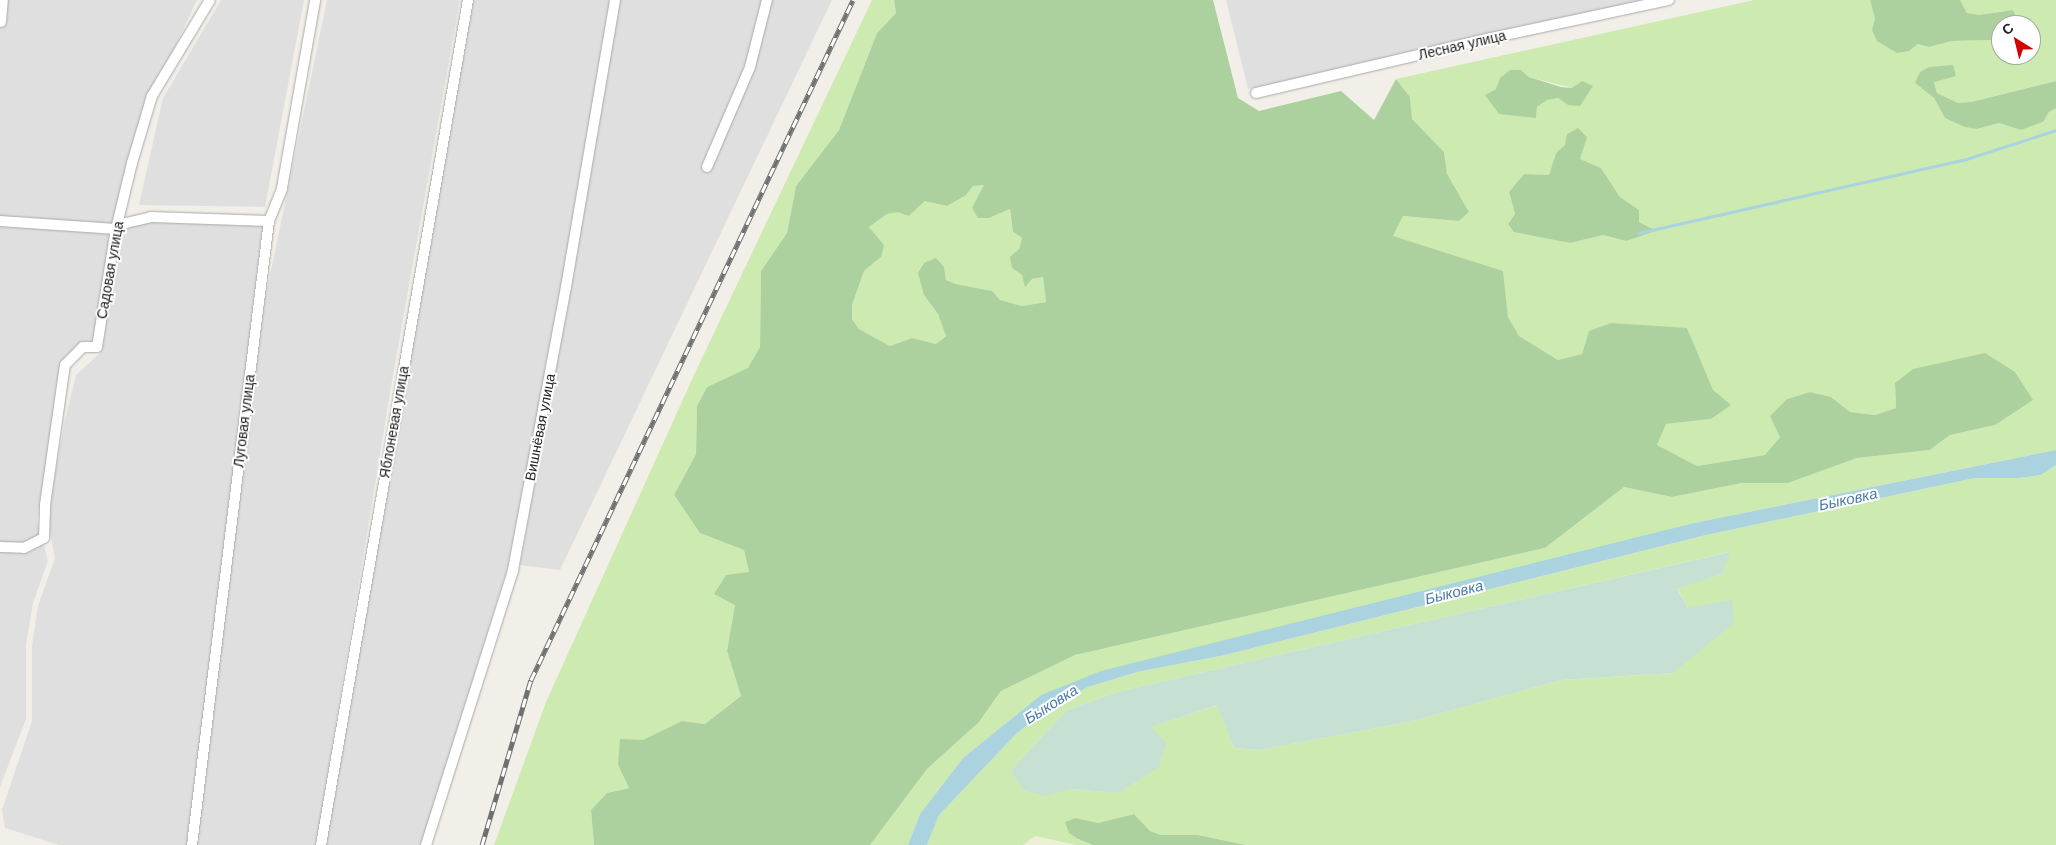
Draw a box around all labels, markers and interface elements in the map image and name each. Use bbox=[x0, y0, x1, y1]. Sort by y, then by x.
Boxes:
north arrow bbox=[1991, 15, 2041, 65]
text: С bbox=[1999, 19, 2017, 38]
street label: Лесная улица bbox=[1417, 27, 1507, 63]
street label: Садовая улица bbox=[93, 220, 127, 320]
street label: Яблоневая улица bbox=[376, 364, 412, 480]
street label: Вишнёвая улица bbox=[521, 372, 559, 482]
street label: Луговая улица bbox=[230, 373, 258, 469]
water label: Быковка bbox=[1817, 484, 1879, 514]
water label: Быковка bbox=[1423, 576, 1485, 608]
water label: Быковка bbox=[1021, 681, 1081, 727]

